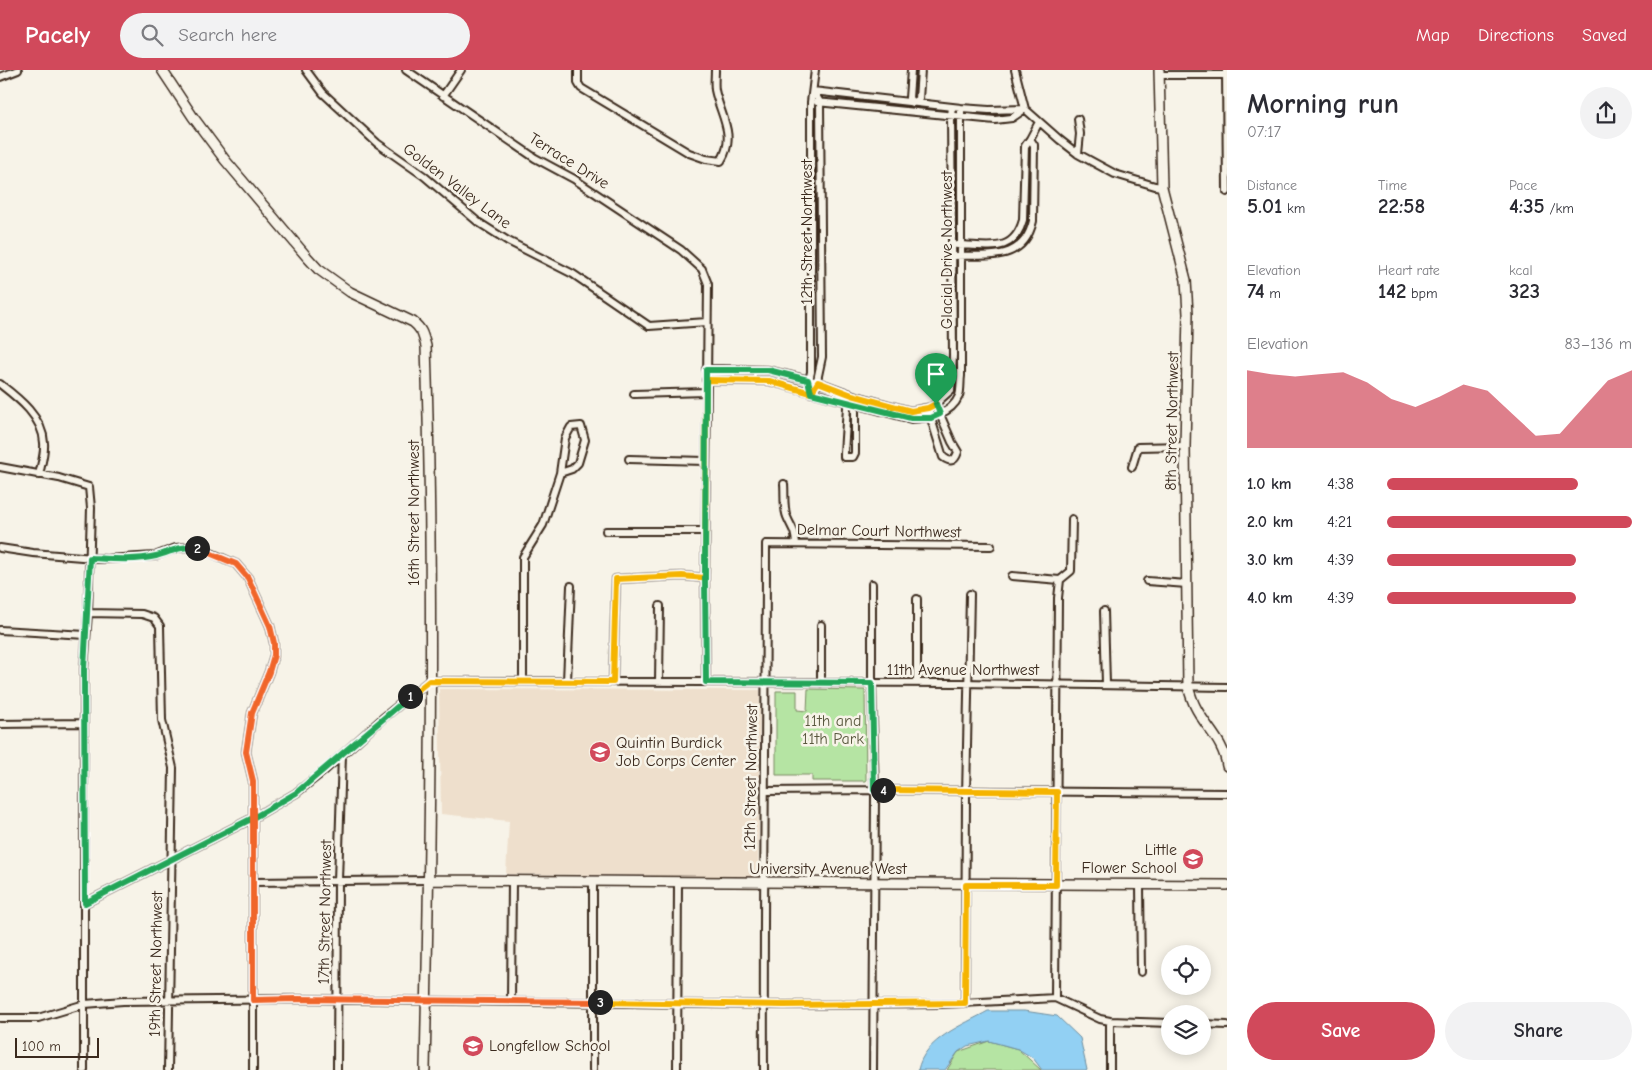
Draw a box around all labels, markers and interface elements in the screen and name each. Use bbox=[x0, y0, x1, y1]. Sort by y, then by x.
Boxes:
search box bbox=[120, 13, 470, 58]
text: Pacely bbox=[25, 21, 90, 49]
icon: search bbox=[138, 21, 166, 49]
text: Search here bbox=[178, 24, 277, 46]
text: Map bbox=[1416, 25, 1450, 46]
text: Directions bbox=[1478, 25, 1554, 46]
text: Saved bbox=[1582, 25, 1627, 46]
button: share bbox=[1580, 87, 1632, 139]
text: Morning run bbox=[1247, 88, 1399, 120]
text: 07:17 bbox=[1247, 123, 1281, 141]
street label: Terrace Drive bbox=[526, 129, 612, 193]
street label: Golden Valley Lane bbox=[400, 140, 514, 232]
street label: 12th Street Northwest bbox=[798, 159, 816, 305]
street label: Glacial Drive Northwest bbox=[938, 170, 956, 329]
text: Distance bbox=[1247, 177, 1297, 194]
text: Time bbox=[1378, 177, 1407, 194]
text: Pace bbox=[1509, 177, 1537, 194]
text: 5.01 bbox=[1247, 194, 1282, 218]
text: 22:58 bbox=[1378, 194, 1425, 218]
text: 4:35 bbox=[1509, 194, 1545, 218]
text: km bbox=[1282, 200, 1305, 217]
text: /km bbox=[1545, 200, 1574, 217]
text: Elevation bbox=[1247, 262, 1301, 279]
text: Heart rate bbox=[1378, 262, 1440, 279]
text: kcal bbox=[1509, 262, 1533, 279]
text: 74 bbox=[1247, 279, 1265, 303]
text: 142 bbox=[1378, 279, 1406, 303]
text: 323 bbox=[1509, 279, 1540, 303]
text: m bbox=[1265, 285, 1281, 302]
text: bpm bbox=[1406, 285, 1438, 302]
text: Elevation bbox=[1247, 335, 1308, 353]
text: 83–136 m bbox=[1564, 335, 1632, 353]
street label: 8th Street Northwest bbox=[1162, 351, 1182, 491]
pin bbox=[915, 353, 957, 404]
icon: arrive bbox=[922, 360, 950, 388]
street label: 16th Street Northwest bbox=[405, 440, 423, 586]
text: 1.0 km bbox=[1247, 475, 1292, 493]
text: 4:38 bbox=[1327, 475, 1354, 493]
text: 2.0 km bbox=[1247, 513, 1293, 531]
text: 4:21 bbox=[1327, 513, 1352, 531]
street label: Delmar Court Northwest bbox=[797, 521, 962, 541]
pin: 2 bbox=[184, 536, 210, 560]
text: 2 bbox=[194, 540, 201, 557]
text: 3.0 km bbox=[1247, 551, 1293, 569]
text: 4:39 bbox=[1327, 551, 1354, 569]
text: 4.0 km bbox=[1247, 589, 1293, 607]
text: 4:39 bbox=[1327, 589, 1354, 607]
street label: 11th Avenue Northwest bbox=[887, 661, 1040, 679]
pin: 1 bbox=[398, 684, 422, 708]
text: 1 bbox=[408, 688, 413, 705]
street label: 12th Street Northwest bbox=[741, 704, 761, 850]
park label: 11th and 11th Park bbox=[802, 712, 864, 748]
place label: Quintin Burdick Job Corps Center bbox=[616, 734, 737, 770]
school or university icon: Quintin Burdick Job Corps Center bbox=[588, 740, 612, 764]
pin: 4 bbox=[870, 778, 896, 802]
text: 4 bbox=[880, 782, 887, 799]
street label: 17th Street Northwest bbox=[315, 839, 335, 985]
place label: Little Flower School bbox=[1081, 841, 1177, 877]
school or university icon: Little Flower School bbox=[1181, 847, 1205, 871]
street label: University Avenue West bbox=[749, 860, 907, 878]
street label: 19th Street Northwest bbox=[146, 891, 166, 1037]
map controls bbox=[1161, 945, 1211, 1055]
button: locate bbox=[1161, 945, 1211, 995]
pin: 3 bbox=[588, 990, 612, 1014]
text: 3 bbox=[597, 994, 604, 1011]
button: Save bbox=[1247, 1002, 1435, 1060]
button: Share bbox=[1445, 1002, 1632, 1060]
button: layers bbox=[1161, 1005, 1211, 1055]
school or university icon: Longfellow School bbox=[461, 1034, 485, 1058]
scale bar bbox=[15, 1035, 99, 1058]
place label: Longfellow School bbox=[489, 1037, 611, 1055]
text: 100 m bbox=[22, 1038, 61, 1055]

